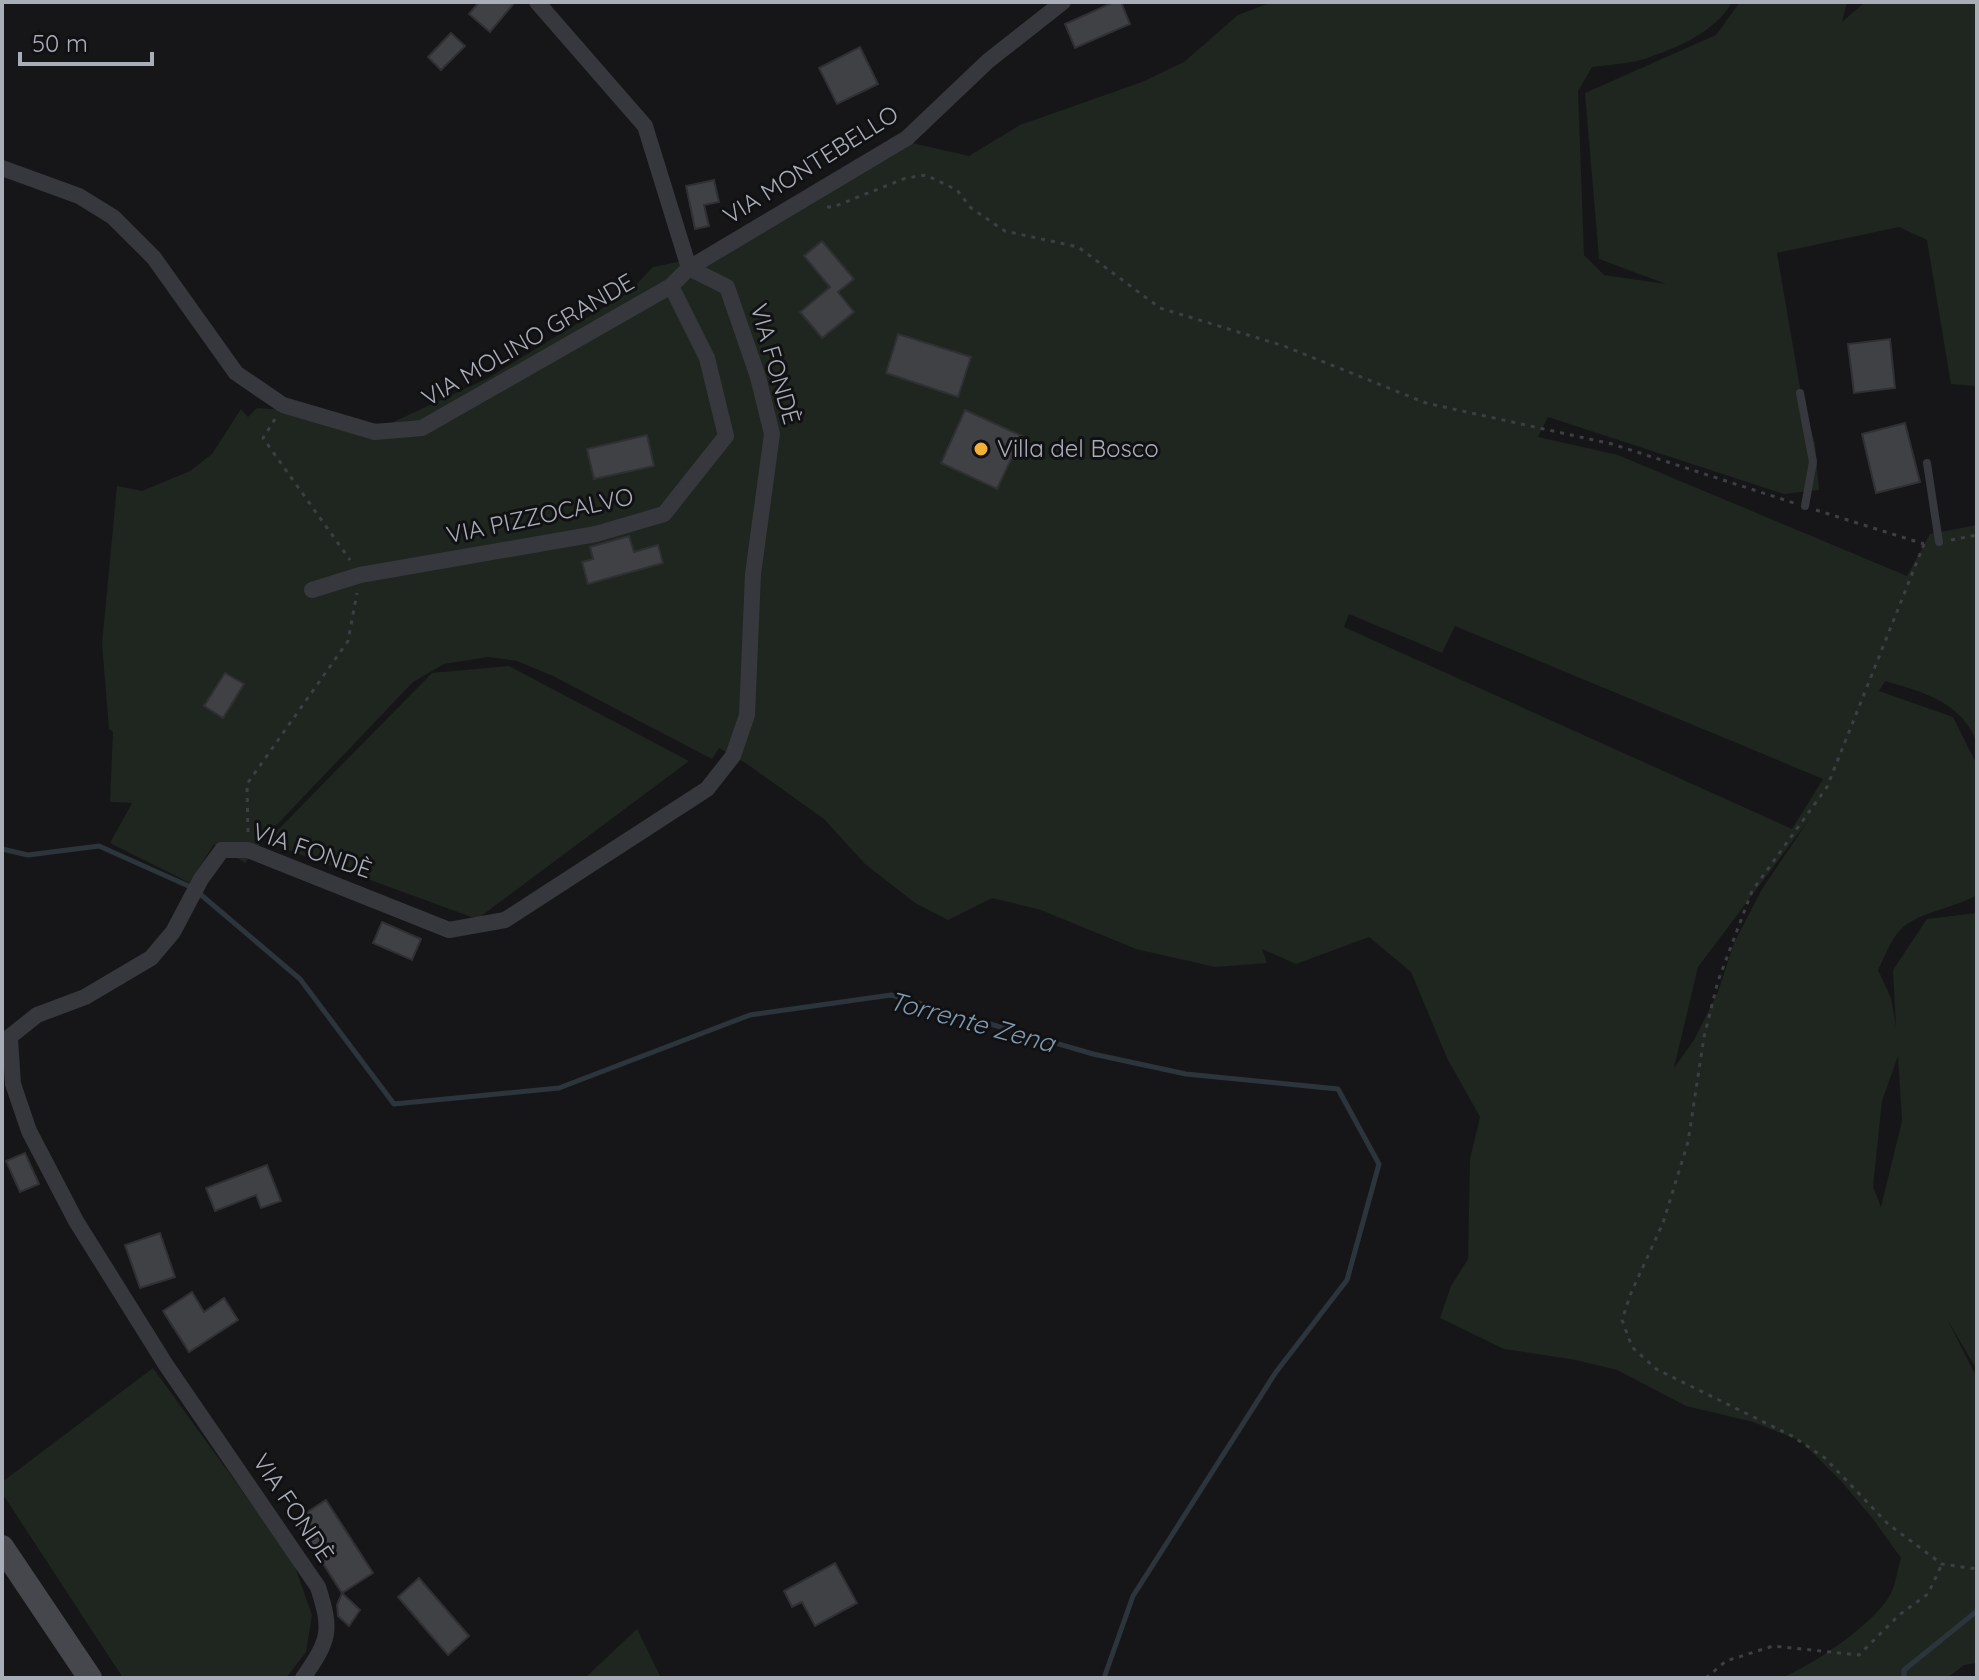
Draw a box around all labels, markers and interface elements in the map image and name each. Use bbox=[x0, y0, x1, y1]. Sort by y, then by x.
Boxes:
scale bar bbox=[20, 16, 152, 66]
text: 50 m bbox=[32, 28, 88, 58]
street label: VIA MONTEBELLO bbox=[717, 98, 904, 230]
street label: VIA MOLINO GRANDE bbox=[416, 266, 639, 412]
street label: VIA FONDÈ bbox=[744, 300, 807, 428]
place label: Villa del Bosco bbox=[997, 433, 1159, 463]
marker: Villa del Bosco bbox=[972, 440, 990, 458]
street label: VIA PIZZOCALVO bbox=[444, 481, 636, 549]
street label: VIA FONDÈ bbox=[249, 816, 376, 884]
water label: Torrente Zena bbox=[886, 984, 1060, 1060]
street label: VIA FONDÈ bbox=[247, 1448, 341, 1567]

